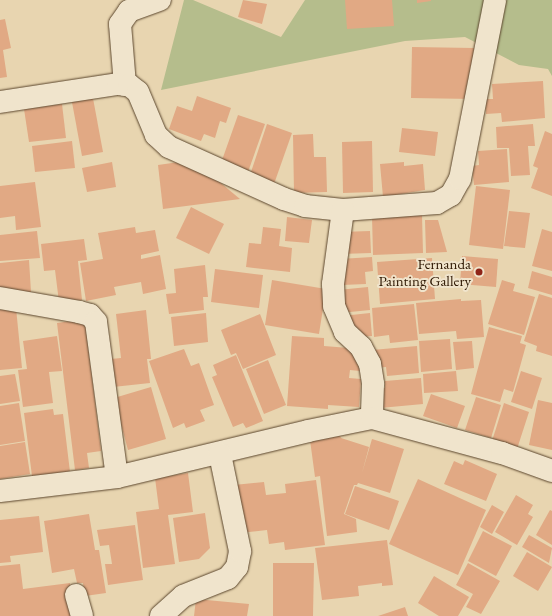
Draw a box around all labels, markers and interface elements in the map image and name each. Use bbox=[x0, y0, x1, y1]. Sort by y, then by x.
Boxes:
place label: Fernanda Painting Gallery bbox=[379, 254, 471, 289]
marker: Fernanda Painting Gallery bbox=[474, 267, 484, 277]

